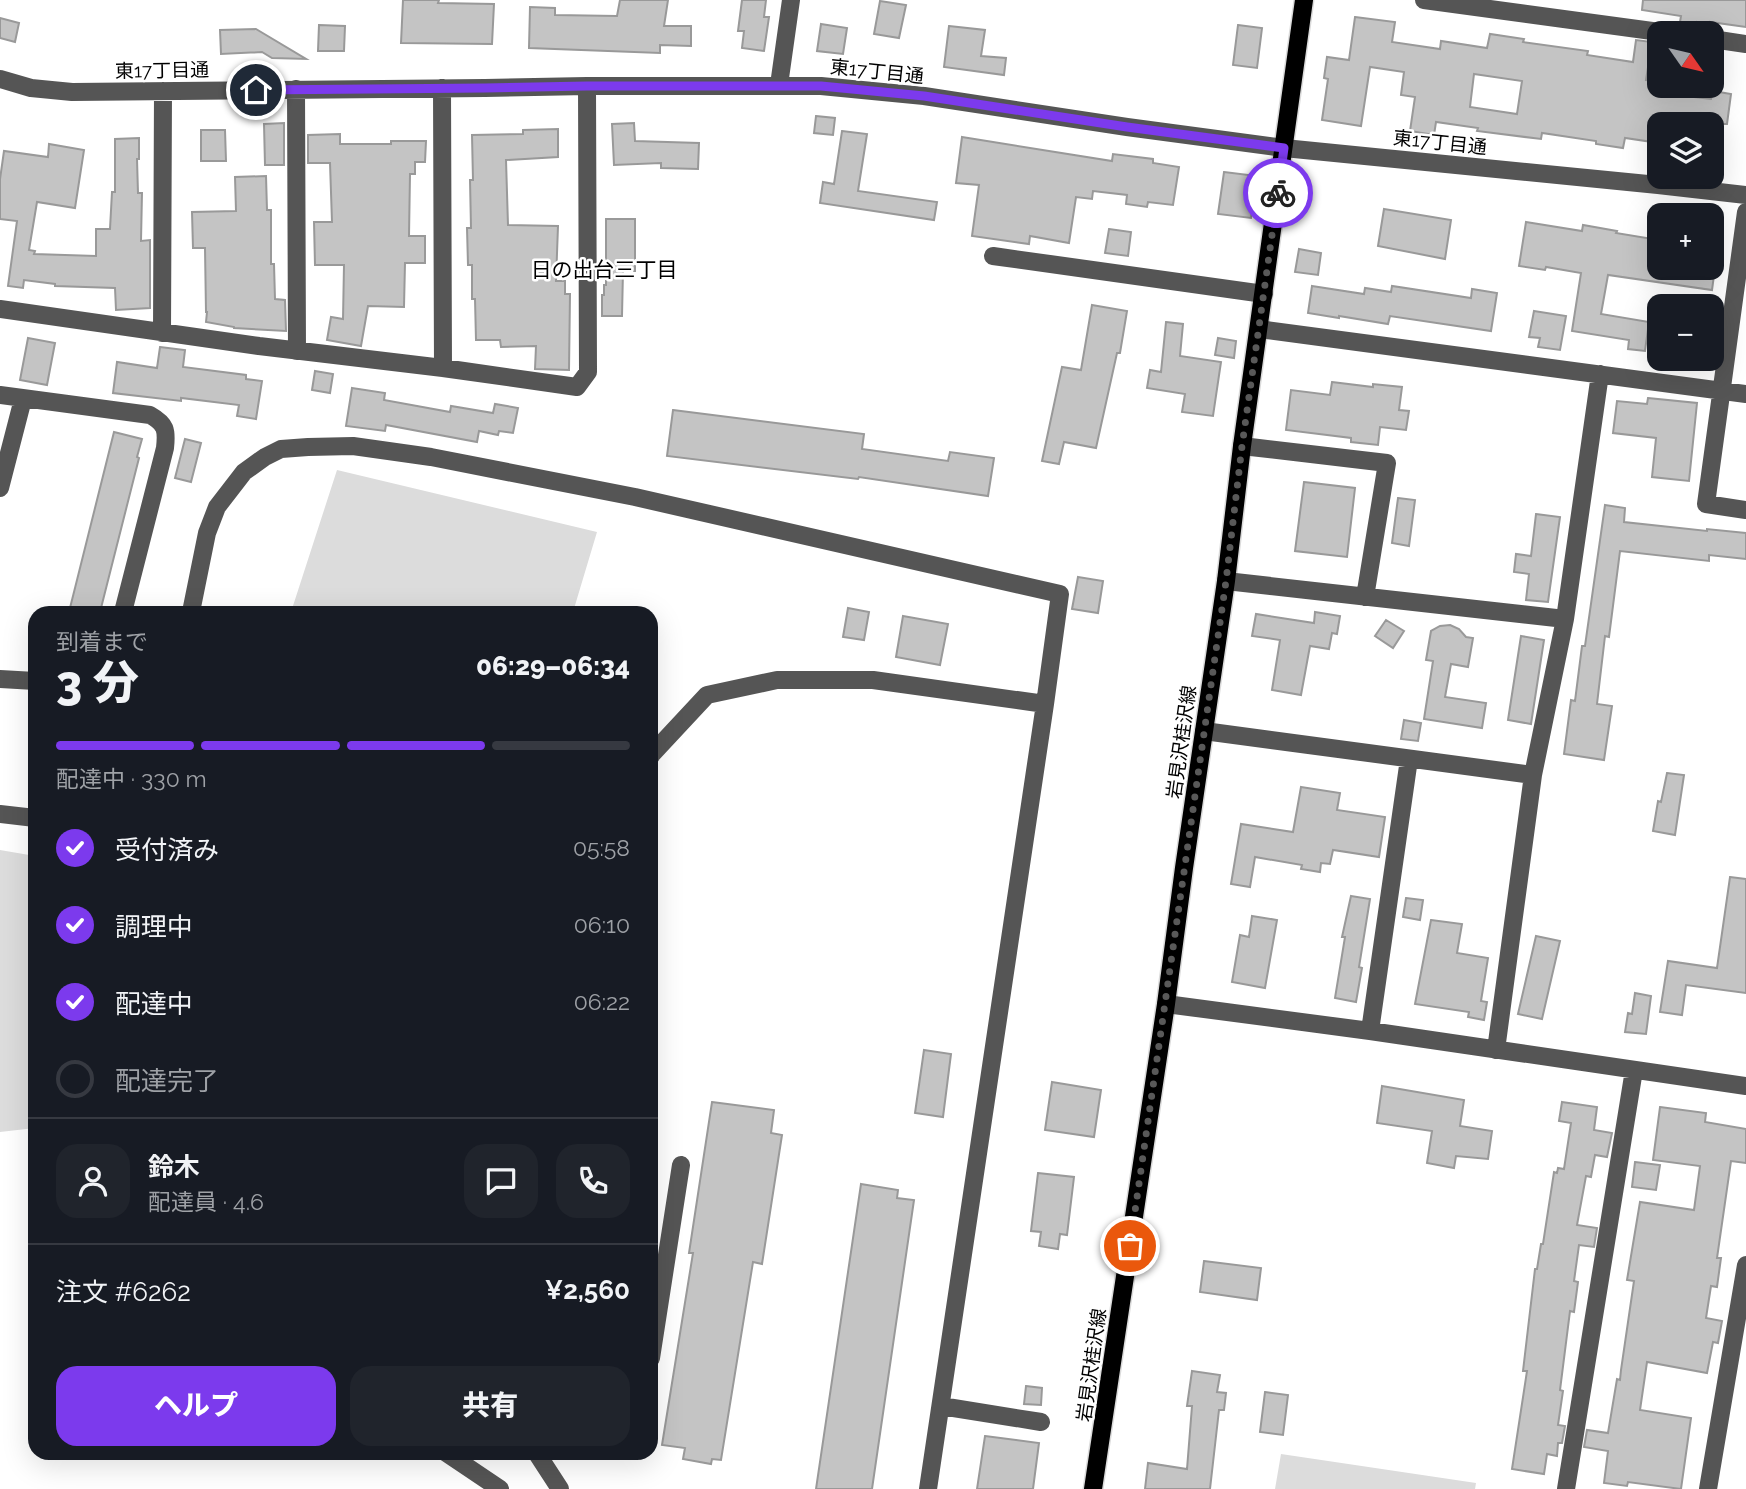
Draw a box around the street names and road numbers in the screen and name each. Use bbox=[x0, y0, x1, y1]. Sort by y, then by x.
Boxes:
street label: 東17丁目通 bbox=[829, 55, 925, 87]
street label: 東17丁目通 bbox=[115, 58, 209, 82]
street label: 東17丁目通 bbox=[1392, 126, 1488, 158]
street label: 岩見沢桂沢線 bbox=[1162, 684, 1200, 800]
street label: 岩見沢桂沢線 bbox=[1072, 1307, 1110, 1423]

